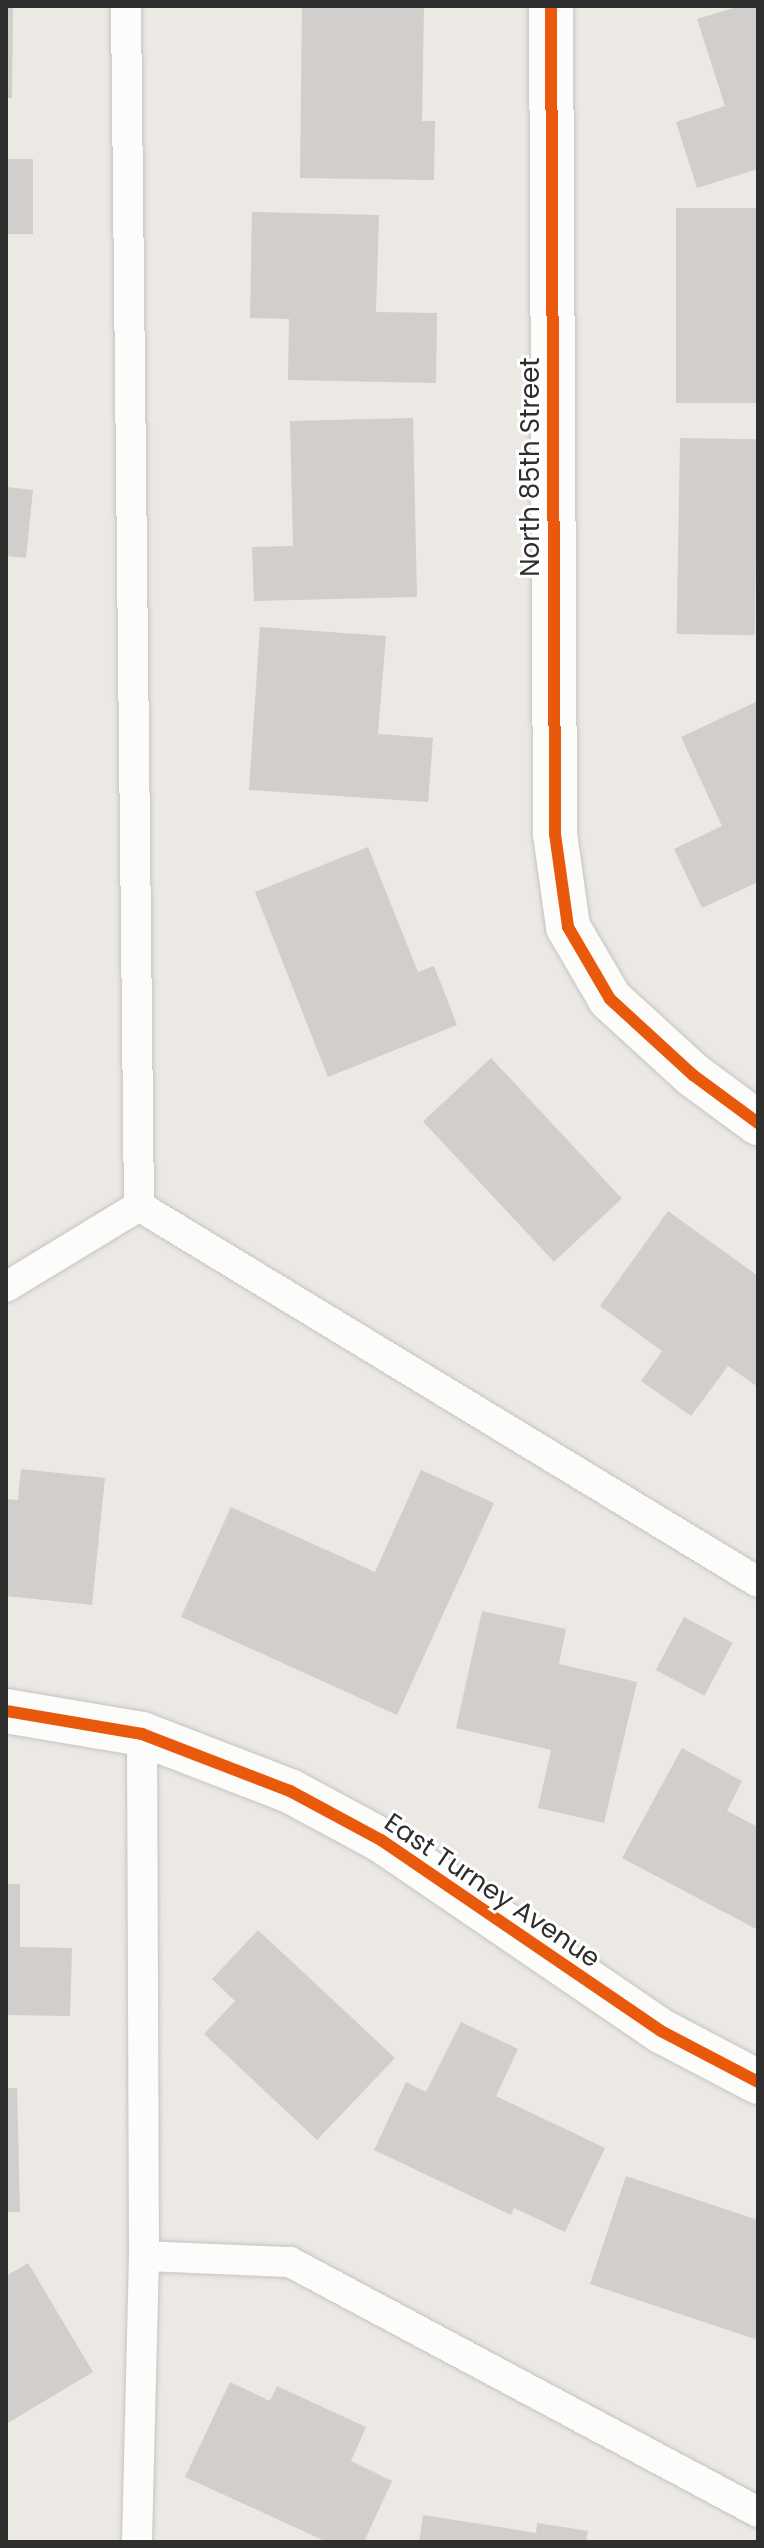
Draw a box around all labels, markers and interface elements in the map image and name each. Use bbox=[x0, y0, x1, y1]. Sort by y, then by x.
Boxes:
street label: North 85th Street bbox=[515, 357, 547, 577]
street label: East Turney Avenue bbox=[378, 1807, 606, 1975]

